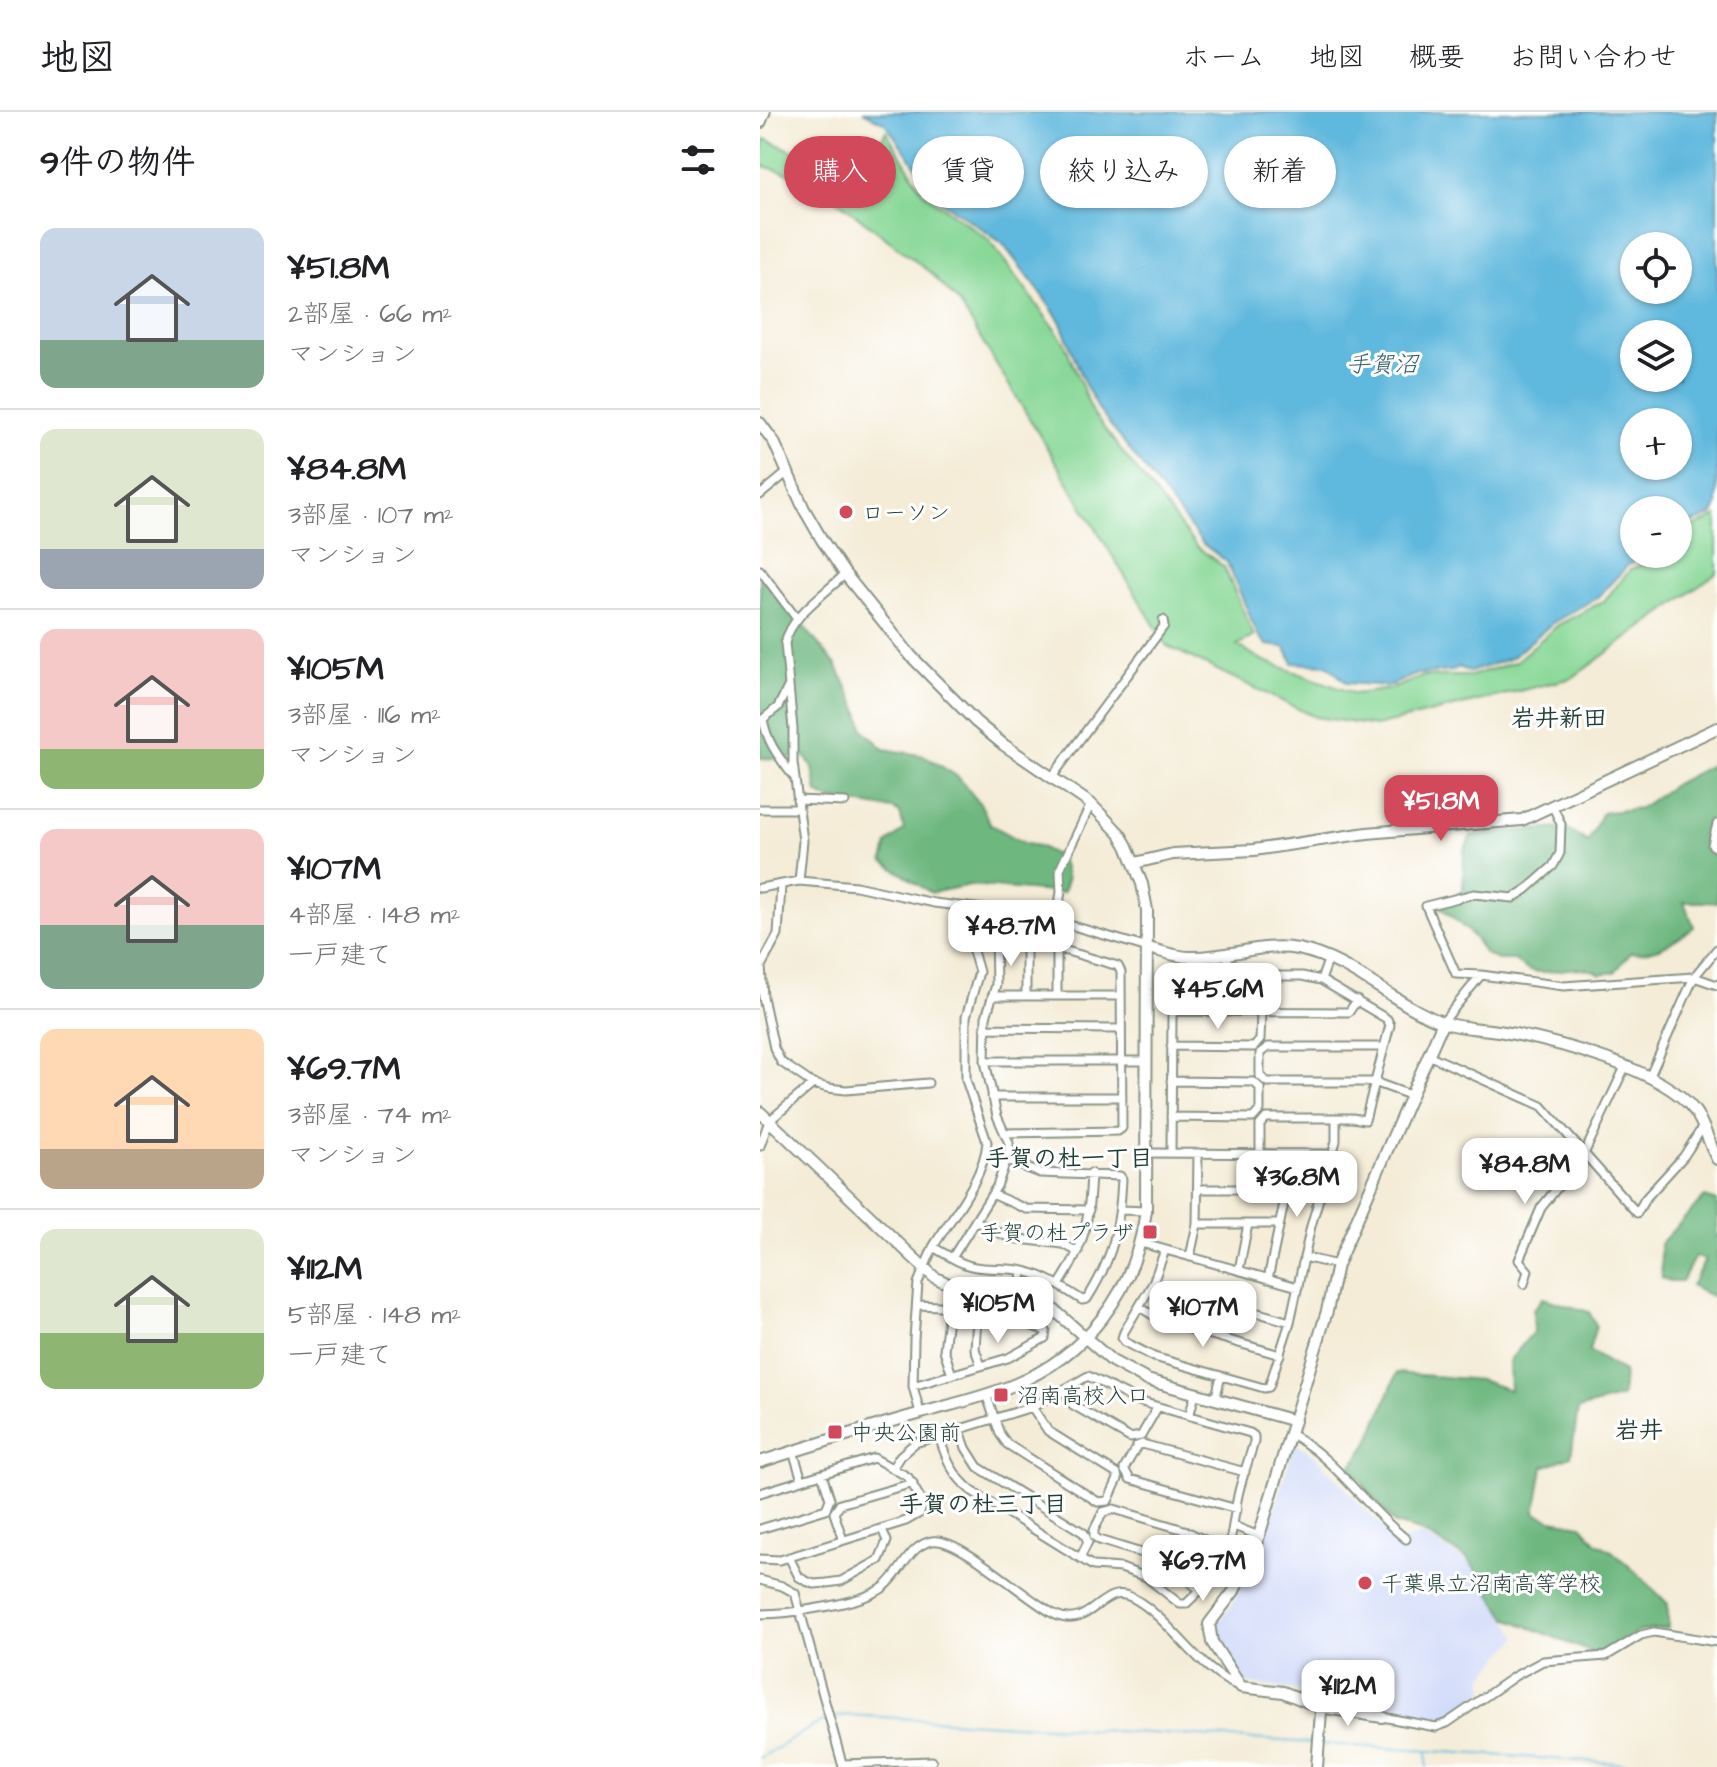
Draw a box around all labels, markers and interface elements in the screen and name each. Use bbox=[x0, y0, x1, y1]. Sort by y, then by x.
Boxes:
text: 地図 bbox=[40, 33, 116, 85]
text: ホーム bbox=[1182, 38, 1265, 77]
text: 地図 bbox=[1309, 38, 1365, 77]
text: 概要 bbox=[1409, 38, 1465, 77]
text: お問い合わせ bbox=[1509, 38, 1677, 77]
chip: 購入 bbox=[784, 136, 896, 208]
chip: 賃貸 bbox=[912, 136, 1024, 208]
chip: 絞り込み bbox=[1040, 136, 1208, 208]
chip: 新着 bbox=[1224, 136, 1336, 208]
icon: filters bbox=[676, 138, 720, 182]
text: 9件の物件 bbox=[40, 139, 195, 187]
map controls bbox=[1620, 232, 1692, 568]
button: locate bbox=[1620, 232, 1692, 304]
text: ¥51.8M bbox=[288, 244, 390, 292]
icon: home bbox=[104, 260, 200, 356]
text: 2部屋 · 66 m² bbox=[288, 296, 452, 332]
button: layers bbox=[1620, 320, 1692, 392]
text: マンション bbox=[288, 336, 417, 372]
water label: 手賀沼 bbox=[1346, 348, 1420, 382]
button: + bbox=[1620, 408, 1692, 480]
text: ¥84.8M bbox=[288, 445, 406, 493]
icon: home bbox=[104, 461, 200, 557]
button: − bbox=[1620, 496, 1692, 568]
text: 3部屋 · 107 m² bbox=[288, 497, 454, 533]
place label: ローソン bbox=[862, 498, 950, 529]
marker: ローソン bbox=[837, 503, 855, 521]
text: マンション bbox=[288, 537, 417, 573]
text: ¥105M bbox=[288, 645, 384, 693]
icon: home bbox=[104, 661, 200, 757]
text: 3部屋 · 116 m² bbox=[288, 697, 441, 733]
district label: 岩井新田 bbox=[1511, 702, 1607, 736]
text: マンション bbox=[288, 737, 417, 773]
pin: ¥51.8M bbox=[1376, 775, 1506, 843]
text: ¥51.8M bbox=[1402, 783, 1480, 819]
text: ¥107M bbox=[288, 845, 381, 893]
icon: home bbox=[104, 861, 200, 957]
text: 4部屋 · 148 m² bbox=[288, 897, 460, 933]
pin: ¥48.7M bbox=[946, 900, 1076, 968]
text: ¥48.7M bbox=[966, 908, 1056, 944]
text: 一戸建て bbox=[288, 937, 392, 973]
pin: ¥45.6M bbox=[1153, 963, 1283, 1031]
text: ¥45.6M bbox=[1172, 971, 1264, 1007]
text: ¥69.7M bbox=[288, 1045, 401, 1093]
icon: home bbox=[104, 1061, 200, 1157]
text: 3部屋 · 74 m² bbox=[288, 1097, 452, 1133]
text: マンション bbox=[288, 1137, 417, 1173]
pin: ¥84.8M bbox=[1460, 1138, 1590, 1206]
district label: 手賀の杜一丁目 bbox=[985, 1142, 1153, 1176]
text: ¥84.8M bbox=[1480, 1146, 1570, 1182]
pin: ¥36.8M bbox=[1232, 1151, 1362, 1219]
text: ¥36.8M bbox=[1254, 1159, 1340, 1195]
place label: 手賀の杜プラザ bbox=[980, 1218, 1134, 1249]
marker: 手賀の杜プラザ bbox=[1141, 1223, 1159, 1241]
text: ¥112M bbox=[288, 1245, 362, 1293]
icon: home bbox=[104, 1261, 200, 1357]
pin: ¥105M bbox=[942, 1277, 1054, 1345]
pin: ¥107M bbox=[1147, 1281, 1259, 1349]
text: ¥105M bbox=[961, 1285, 1035, 1321]
text: ¥107M bbox=[1167, 1289, 1239, 1325]
text: 5部屋 · 148 m² bbox=[288, 1297, 461, 1333]
text: 一戸建て bbox=[288, 1337, 392, 1373]
place label: 沼南高校入口 bbox=[1017, 1381, 1149, 1412]
marker: 沼南高校入口 bbox=[992, 1386, 1010, 1404]
district label: 岩井 bbox=[1615, 1414, 1663, 1448]
place label: 中央公園前 bbox=[851, 1418, 961, 1449]
marker: 中央公園前 bbox=[826, 1423, 844, 1441]
district label: 手賀の杜三丁目 bbox=[899, 1488, 1067, 1522]
pin: ¥69.7M bbox=[1138, 1535, 1268, 1603]
text: ¥69.7M bbox=[1160, 1543, 1246, 1579]
place label: 千葉県立沼南高等学校 bbox=[1381, 1569, 1601, 1600]
marker: 千葉県立沼南高等学校 bbox=[1356, 1574, 1374, 1592]
pin: ¥112M bbox=[1292, 1660, 1404, 1728]
text: ¥112M bbox=[1320, 1668, 1376, 1704]

